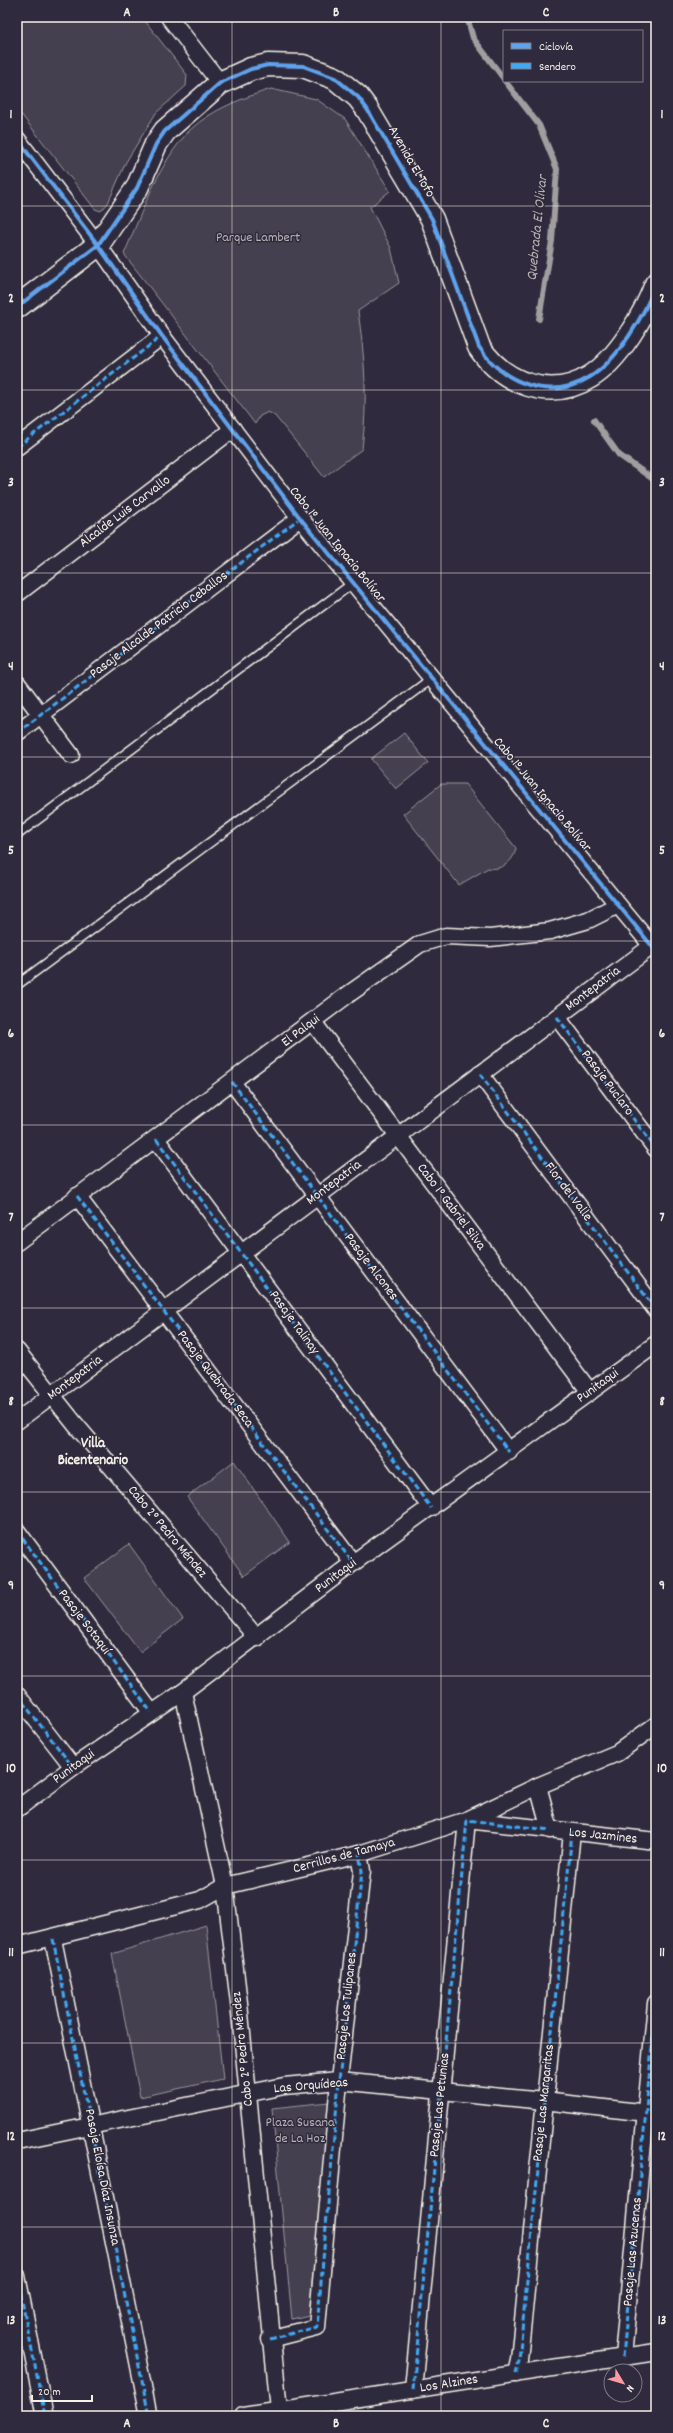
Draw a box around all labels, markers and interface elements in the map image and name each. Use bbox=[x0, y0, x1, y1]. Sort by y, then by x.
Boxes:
text: A bbox=[123, 4, 131, 23]
text: B bbox=[333, 4, 339, 23]
text: C bbox=[543, 4, 550, 23]
legend bbox=[503, 30, 643, 82]
text: Ciclovía bbox=[539, 39, 573, 56]
text: Sendero bbox=[539, 59, 576, 76]
text: 1 bbox=[10, 106, 13, 125]
text: 1 bbox=[661, 106, 664, 125]
street label: Avenida El Tofo bbox=[382, 123, 440, 201]
water label: Quebrada El Olivar bbox=[522, 173, 555, 282]
park label: Parque Lambert bbox=[216, 228, 300, 248]
text: 2 bbox=[8, 290, 14, 309]
text: 2 bbox=[659, 290, 665, 309]
street label: Alcalde Luis Carvallo bbox=[75, 471, 175, 553]
text: 3 bbox=[8, 474, 14, 493]
text: 3 bbox=[659, 474, 665, 493]
street label: Cabo 1° Juan Ignacio Bolívar bbox=[284, 483, 391, 608]
street label: Pasaje Alcalde Patricio Ceballos bbox=[86, 566, 233, 684]
text: 4 bbox=[8, 658, 14, 677]
text: 4 bbox=[659, 658, 665, 677]
street label: Cabo 1° Juan Ignacio Bolívar bbox=[488, 733, 597, 857]
text: 5 bbox=[8, 842, 14, 861]
text: 5 bbox=[659, 842, 665, 861]
street label: Montepatria bbox=[561, 961, 625, 1016]
street label: El Palqui bbox=[277, 1010, 325, 1052]
text: 6 bbox=[8, 1025, 15, 1044]
text: 6 bbox=[659, 1025, 666, 1044]
street label: Pasaje Puclaro bbox=[576, 1046, 638, 1120]
street label: Montepatria bbox=[302, 1155, 366, 1210]
street label: Flor del Valle bbox=[539, 1158, 597, 1226]
street label: Cabo 1° Gabriel Silva bbox=[412, 1159, 491, 1255]
text: 7 bbox=[9, 1209, 14, 1228]
text: 7 bbox=[660, 1209, 665, 1228]
street label: Pasaje Alcones bbox=[339, 1229, 403, 1305]
street label: Pasaje Talinay bbox=[264, 1287, 324, 1360]
street label: Pasaje Quebrada Seca bbox=[172, 1326, 259, 1432]
street label: Montepatria bbox=[43, 1350, 107, 1405]
street label: Punitaqui bbox=[573, 1364, 624, 1408]
text: 8 bbox=[8, 1393, 14, 1412]
text: 8 bbox=[659, 1393, 665, 1412]
district label: Villa Bicentenario bbox=[58, 1433, 129, 1472]
street label: Cabo 2° Pedro Méndez bbox=[122, 1481, 212, 1583]
street label: Punitaqui bbox=[311, 1553, 362, 1598]
text: 9 bbox=[8, 1577, 14, 1596]
text: 9 bbox=[659, 1577, 665, 1596]
street label: Pasaje Sotaquí bbox=[53, 1585, 116, 1660]
street label: Punitaqui bbox=[49, 1745, 100, 1789]
text: 10 bbox=[6, 1760, 16, 1779]
text: 10 bbox=[657, 1760, 667, 1779]
street label: Los Jazmines bbox=[568, 1822, 638, 1850]
street label: Cerrillos de Tamaya bbox=[291, 1833, 397, 1879]
text: 11 bbox=[8, 1944, 14, 1963]
text: 11 bbox=[659, 1944, 665, 1963]
street label: Pasaje Los Tulipanes bbox=[331, 1951, 363, 2061]
street label: Cabo 2° Pedro Méndez bbox=[227, 1990, 259, 2107]
street label: Pasaje Las Margaritas bbox=[528, 2043, 560, 2163]
street label: Pasaje Las Petunias bbox=[425, 2052, 455, 2158]
street label: Las Orquídeas bbox=[273, 2073, 349, 2099]
street label: Pasaje Eloísa Díaz Insunza bbox=[79, 2107, 125, 2247]
park label: Plaza Susana de La Hoz bbox=[265, 2113, 335, 2149]
text: 12 bbox=[7, 2128, 16, 2147]
text: 12 bbox=[658, 2128, 667, 2147]
street label: Pasaje Las Azucenas bbox=[618, 2196, 648, 2307]
text: 13 bbox=[7, 2312, 16, 2331]
text: 13 bbox=[658, 2312, 667, 2331]
north arrow bbox=[603, 2363, 643, 2403]
street label: Los Alzines bbox=[419, 2370, 480, 2398]
scale bar bbox=[32, 2377, 92, 2403]
text: N bbox=[621, 2381, 637, 2395]
text: 20 m bbox=[38, 2384, 61, 2401]
text: A bbox=[123, 2415, 131, 2433]
text: B bbox=[333, 2415, 339, 2433]
text: C bbox=[543, 2415, 550, 2433]

